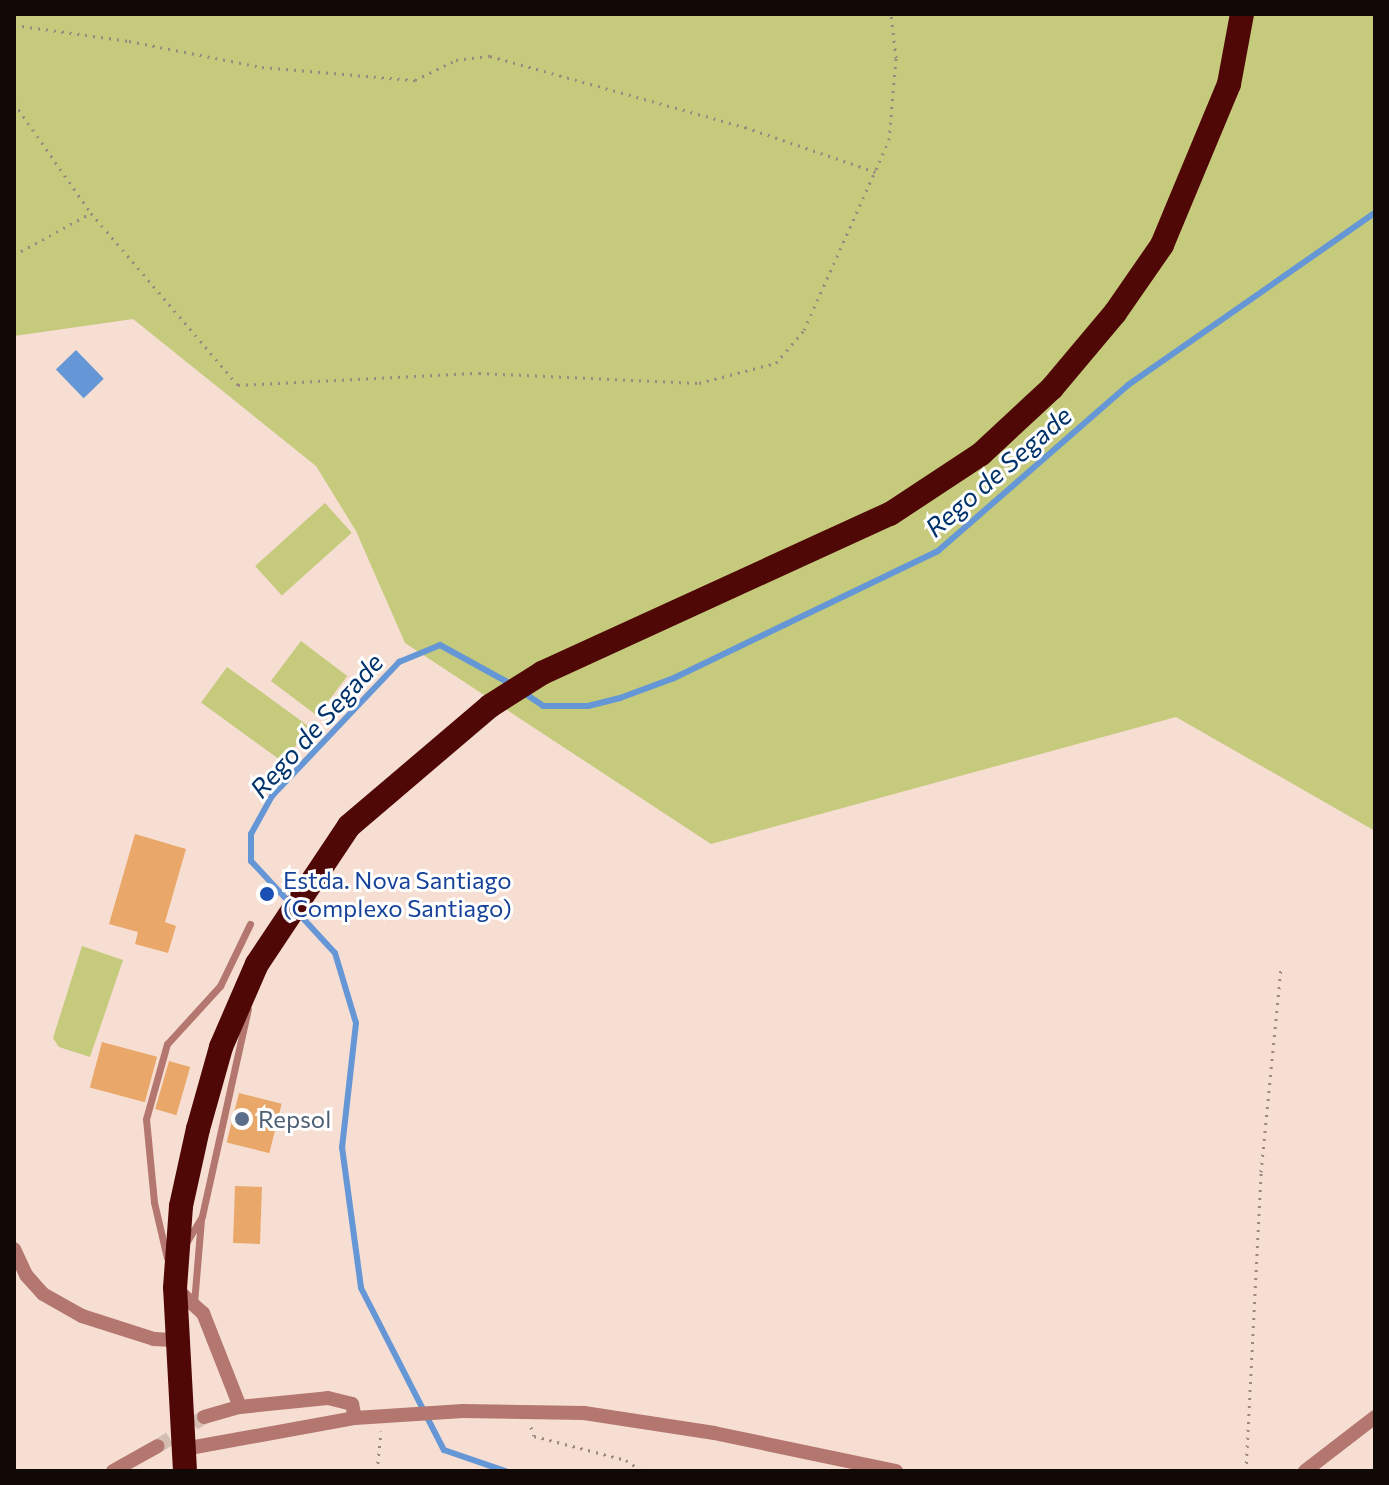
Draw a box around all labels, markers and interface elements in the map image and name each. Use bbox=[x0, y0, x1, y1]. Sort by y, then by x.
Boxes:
water label: Rego de Segade bbox=[919, 399, 1077, 543]
water label: Rego de Segade bbox=[243, 646, 389, 804]
place label: Estda. Nova Santiago (Complexo Santiago) bbox=[283, 866, 512, 922]
marker: Estda. Nova Santiago (Complexo Santiago) bbox=[258, 885, 276, 903]
place label: Repsol bbox=[258, 1105, 331, 1133]
marker: Repsol bbox=[233, 1110, 251, 1128]

